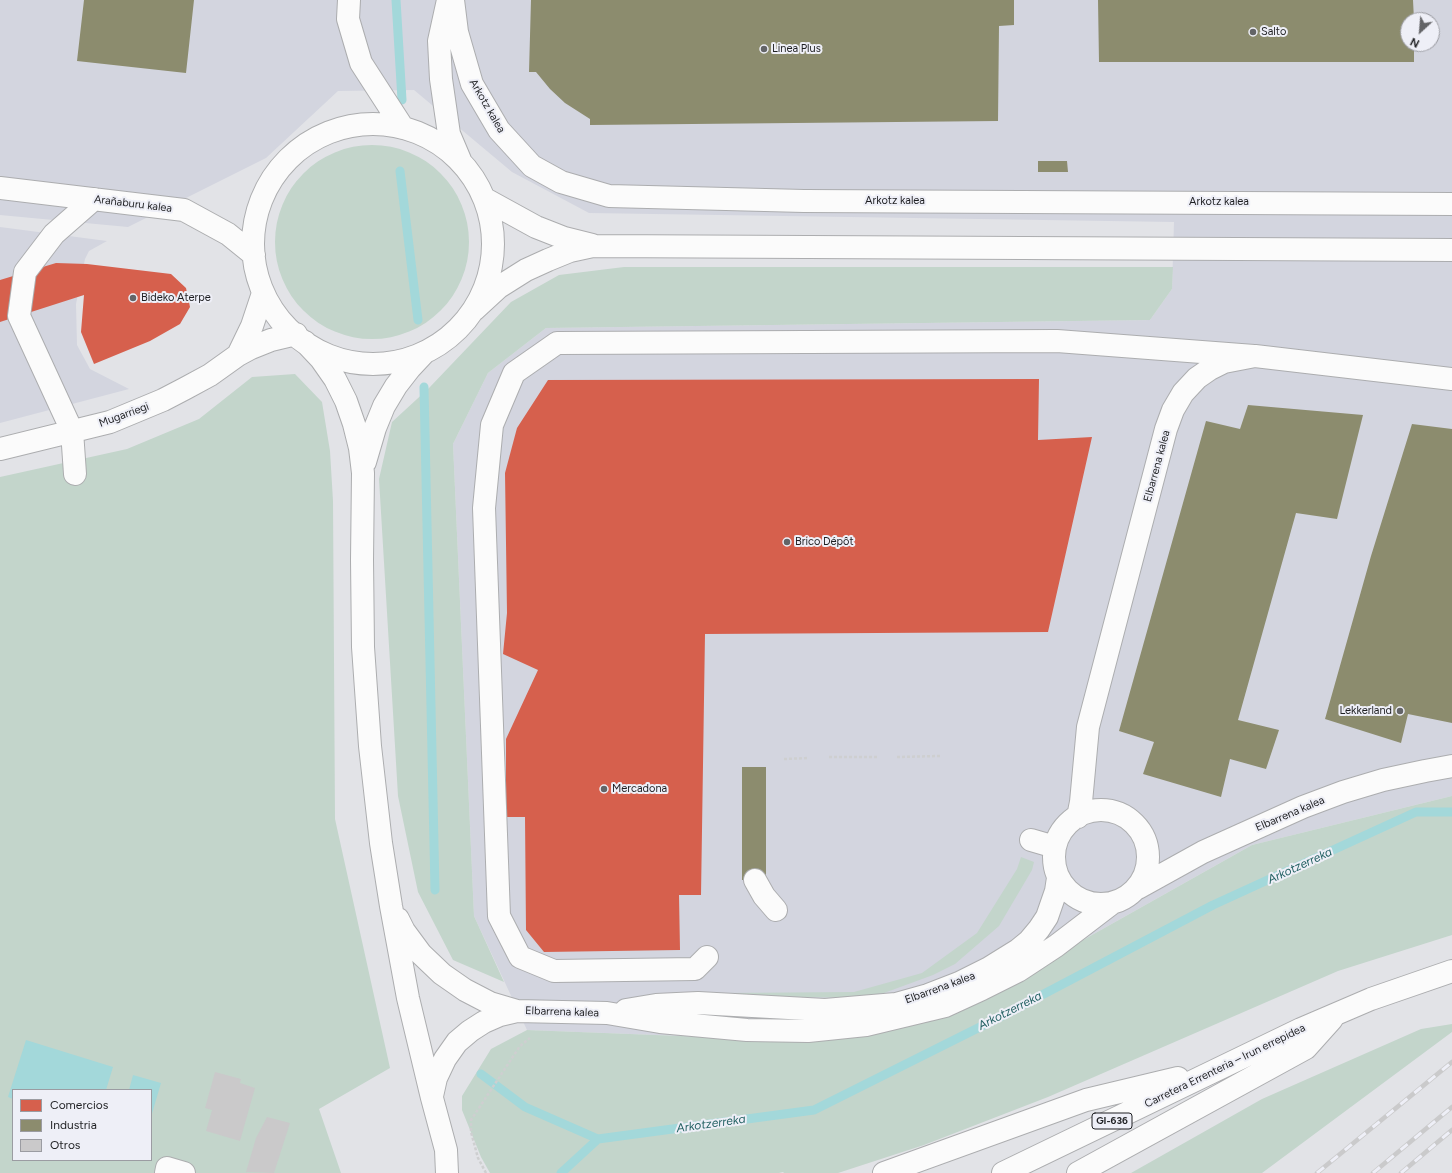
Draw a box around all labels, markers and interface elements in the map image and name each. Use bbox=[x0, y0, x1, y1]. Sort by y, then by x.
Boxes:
north arrow bbox=[1400, 12, 1440, 52]
place label: Salto bbox=[1261, 25, 1286, 39]
marker: Salto bbox=[1248, 27, 1258, 37]
text: N bbox=[1408, 35, 1422, 50]
place label: Linea Plus bbox=[772, 42, 821, 56]
marker: Linea Plus bbox=[759, 44, 769, 54]
street label: Arkotz kalea bbox=[466, 77, 508, 135]
street label: Arañaburu kalea bbox=[93, 193, 173, 215]
street label: Arkotz kalea bbox=[865, 194, 925, 208]
street label: Arkotz kalea bbox=[1189, 195, 1249, 209]
place label: Bideko Aterpe bbox=[141, 291, 211, 305]
marker: Bideko Aterpe bbox=[128, 293, 138, 303]
street label: Mugarriegi bbox=[97, 400, 151, 430]
street label: Elbarrena kalea bbox=[1141, 429, 1173, 503]
place label: Brico Dépôt bbox=[795, 535, 854, 549]
marker: Brico Dépôt bbox=[782, 537, 792, 547]
place label: Lekkerland bbox=[1339, 704, 1392, 718]
marker: Lekkerland bbox=[1395, 706, 1405, 716]
place label: Mercadona bbox=[612, 782, 667, 796]
marker: Mercadona bbox=[599, 784, 609, 794]
street label: Elbarrena kalea bbox=[1253, 794, 1327, 834]
water label: Arkotzerreka bbox=[1265, 845, 1335, 887]
street label: Elbarrena kalea bbox=[903, 969, 977, 1007]
water label: Arkotzerreka bbox=[976, 989, 1044, 1033]
street label: Elbarrena kalea bbox=[525, 1004, 599, 1020]
street label: Carretera Errenteria – Irun errepidea bbox=[1143, 1021, 1307, 1111]
legend bbox=[12, 1089, 152, 1161]
text: Comercios bbox=[50, 1098, 108, 1112]
water label: Arkotzerreka bbox=[676, 1112, 746, 1136]
road number: GI-636 bbox=[1092, 1113, 1132, 1129]
text: Industria bbox=[50, 1118, 97, 1132]
text: Otros bbox=[50, 1138, 80, 1152]

